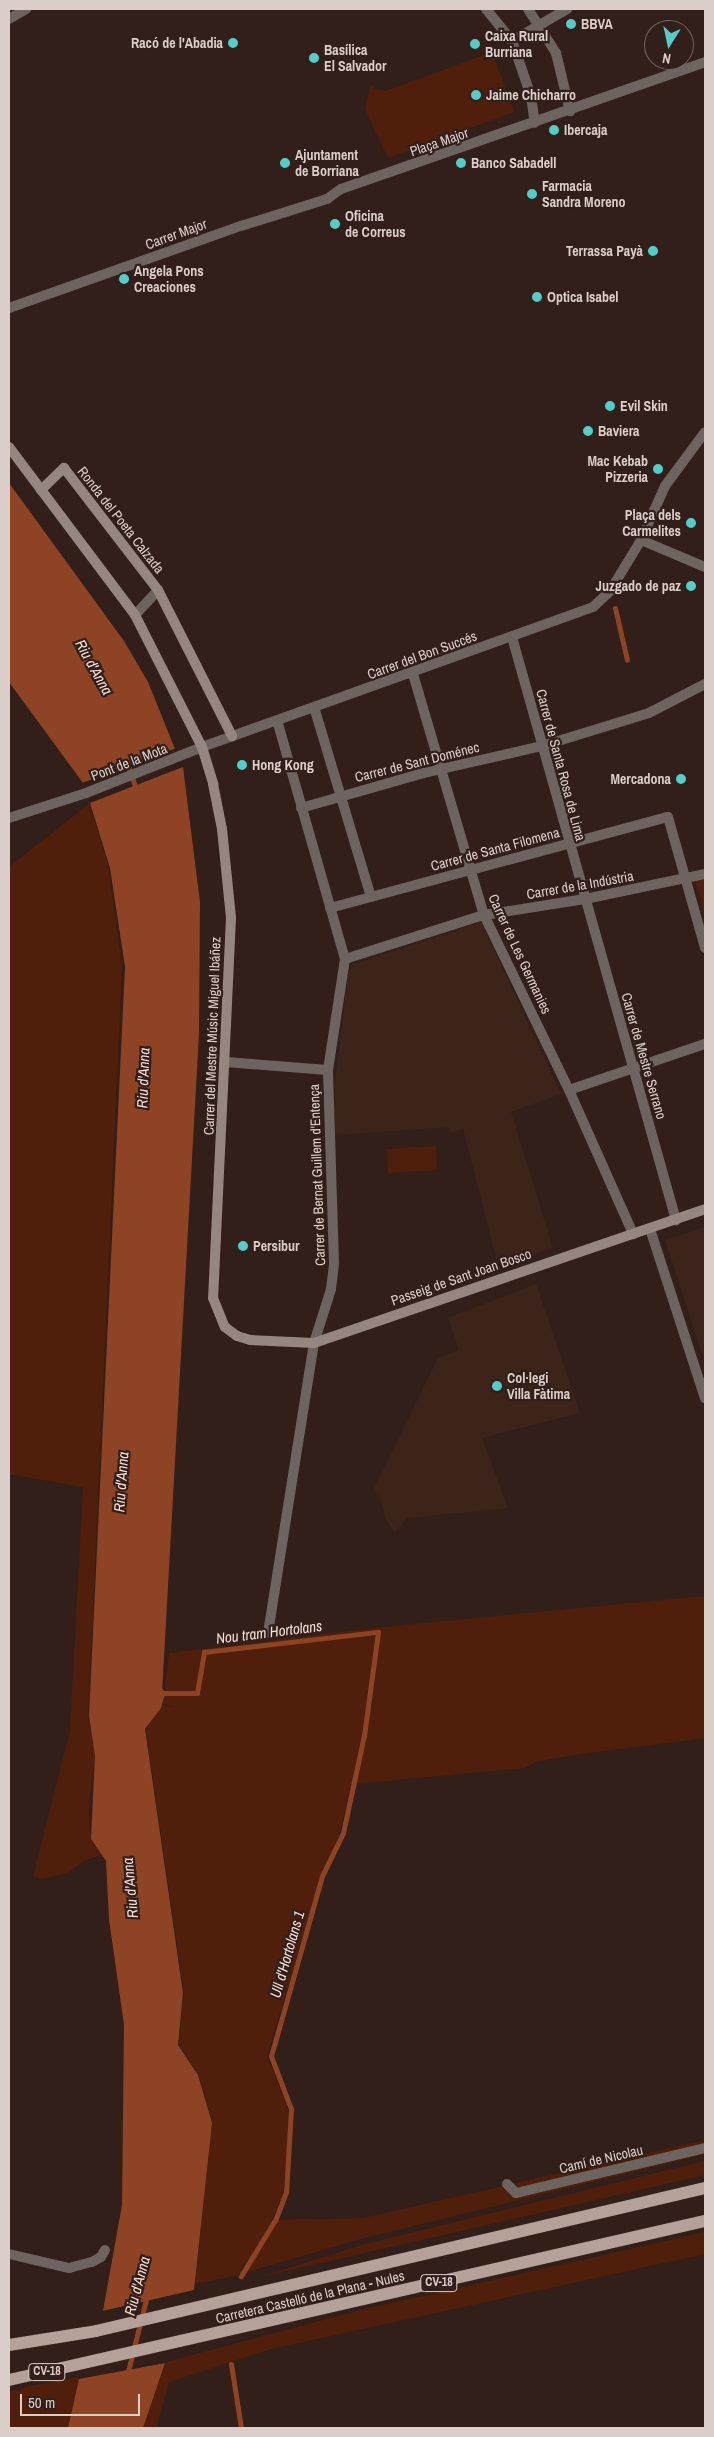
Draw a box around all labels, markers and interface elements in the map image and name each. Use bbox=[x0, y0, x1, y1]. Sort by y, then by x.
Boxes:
place label: BBVA bbox=[581, 16, 613, 32]
marker: BBVA bbox=[565, 18, 577, 30]
north arrow bbox=[644, 20, 694, 70]
place label: Caixa Rural Burriana bbox=[485, 28, 548, 60]
place label: Racó de l'Abadia bbox=[131, 35, 223, 51]
marker: Racó de l'Abadia bbox=[227, 37, 239, 49]
marker: Caixa Rural Burriana bbox=[469, 38, 481, 50]
place label: Basílica El Salvador bbox=[324, 42, 387, 74]
text: N bbox=[661, 49, 672, 68]
marker: Basílica El Salvador bbox=[308, 52, 320, 64]
place label: Jaime Chicharro bbox=[486, 87, 576, 103]
marker: Jaime Chicharro bbox=[470, 89, 482, 101]
place label: Ibercaja bbox=[564, 122, 607, 138]
street label: Plaça Major bbox=[408, 124, 470, 160]
marker: Ibercaja bbox=[548, 124, 560, 136]
place label: Ajuntament de Borriana bbox=[295, 147, 359, 180]
place label: Banco Sabadell bbox=[471, 155, 556, 171]
marker: Ajuntament de Borriana bbox=[279, 157, 291, 169]
marker: Banco Sabadell bbox=[455, 157, 467, 169]
place label: Farmacia Sandra Moreno bbox=[542, 178, 626, 210]
marker: Farmacia Sandra Moreno bbox=[526, 188, 538, 200]
place label: Oficina de Correus bbox=[345, 208, 406, 240]
street label: Carrer Major bbox=[143, 215, 209, 253]
marker: Oficina de Correus bbox=[329, 218, 341, 230]
place label: Terrassa Payà bbox=[566, 243, 643, 259]
marker: Terrassa Payà bbox=[647, 245, 659, 257]
place label: Angela Pons Creaciones bbox=[134, 263, 204, 296]
marker: Angela Pons Creaciones bbox=[118, 273, 130, 285]
place label: Optica Isabel bbox=[547, 289, 618, 305]
marker: Optica Isabel bbox=[531, 291, 543, 303]
place label: Evil Skin bbox=[620, 398, 668, 414]
marker: Evil Skin bbox=[604, 400, 616, 412]
place label: Baviera bbox=[598, 423, 639, 439]
marker: Baviera bbox=[582, 425, 594, 437]
place label: Mac Kebab Pizzeria bbox=[587, 453, 648, 486]
street label: Ronda del Poeta Calzada bbox=[74, 463, 168, 577]
marker: Mac Kebab Pizzeria bbox=[652, 463, 664, 475]
place label: Plaça dels Carmelites bbox=[622, 507, 681, 540]
marker: Plaça dels Carmelites bbox=[685, 517, 697, 529]
place label: Juzgado de paz bbox=[596, 578, 681, 594]
marker: Juzgado de paz bbox=[685, 580, 697, 592]
street label: Carrer del Bon Succés bbox=[365, 627, 479, 683]
water label: Riu d'Anna bbox=[71, 636, 117, 698]
street label: Carrer de Santa Rosa de Lima bbox=[533, 687, 589, 843]
street label: Carrer de Sant Doménec bbox=[353, 738, 481, 786]
street label: Pont de la Mota bbox=[88, 740, 170, 784]
place label: Hong Kong bbox=[252, 757, 314, 773]
marker: Hong Kong bbox=[236, 759, 248, 771]
place label: Mercadona bbox=[610, 771, 671, 787]
marker: Mercadona bbox=[675, 773, 687, 785]
street label: Carrer de Santa Filomena bbox=[429, 824, 561, 874]
street label: Carrer de la Indústria bbox=[525, 867, 635, 903]
street label: Carrer de Les Germanies bbox=[485, 891, 555, 1017]
street label: Carrer del Mestre Músic Miguel Ibáñez bbox=[200, 937, 224, 1135]
street label: Carrer de Mestre Serrano bbox=[618, 991, 670, 1121]
water label: Riu d'Anna bbox=[133, 1047, 153, 1109]
street label: Carrer de Bernat Guillem d'Entença bbox=[305, 1084, 329, 1266]
place label: Persibur bbox=[253, 1238, 300, 1254]
marker: Persibur bbox=[237, 1240, 249, 1252]
street label: Passeig de Sant Joan Bosco bbox=[389, 1245, 533, 1309]
place label: Col·legi Villa Fàtima bbox=[507, 1370, 570, 1402]
marker: Col·legi Villa Fàtima bbox=[491, 1380, 503, 1392]
water label: Riu d'Anna bbox=[110, 1451, 132, 1513]
water label: Nou tram Hortolans bbox=[215, 1617, 323, 1647]
water label: Riu d'Anna bbox=[118, 1857, 142, 1919]
water label: Ull d'Hortolans 1 bbox=[266, 1908, 308, 2000]
street label: Camí de Nicolau bbox=[557, 2141, 645, 2177]
water label: Riu d'Anna bbox=[120, 2254, 154, 2318]
street label: Carretera Castelló de la Plana - Nules bbox=[214, 2267, 406, 2327]
road number: CV-18 bbox=[420, 2274, 458, 2292]
road number: CV-18 bbox=[28, 2362, 66, 2382]
scale bar bbox=[22, 2384, 142, 2416]
text: 50 m bbox=[28, 2392, 55, 2413]

